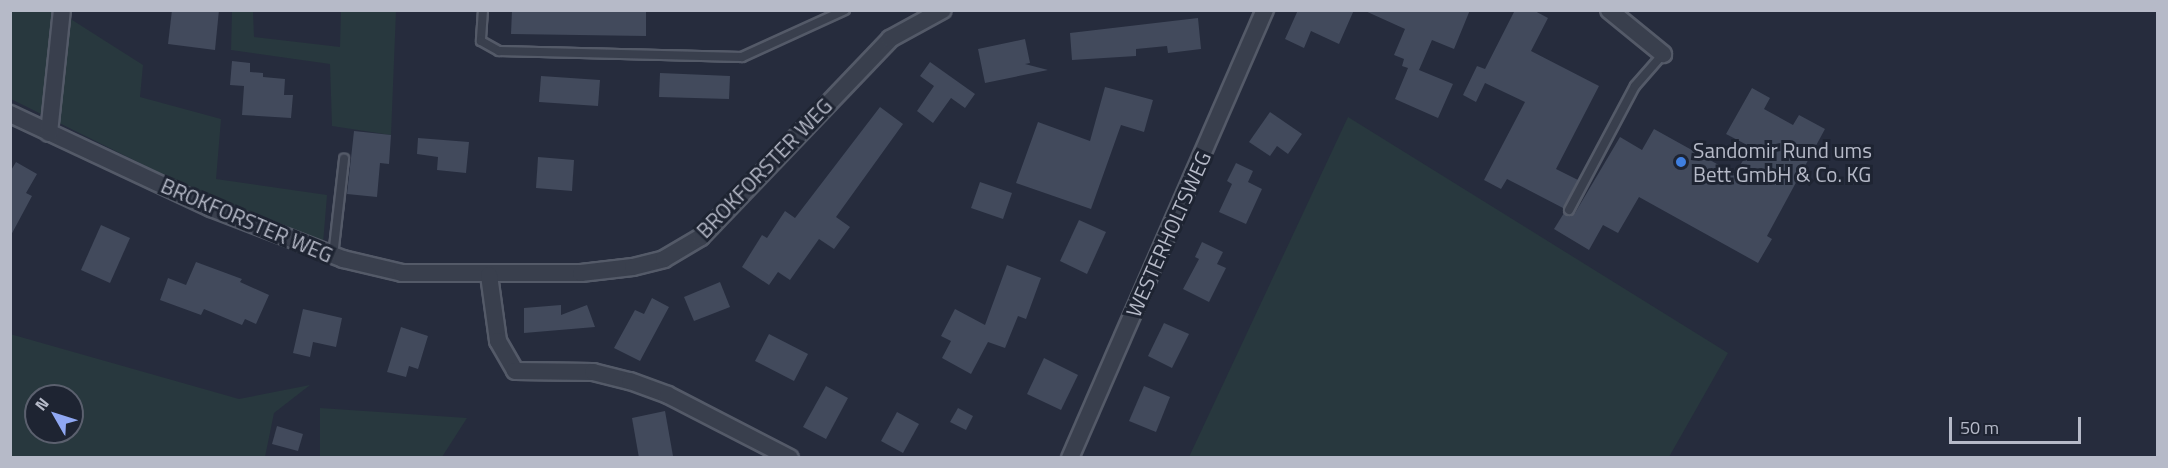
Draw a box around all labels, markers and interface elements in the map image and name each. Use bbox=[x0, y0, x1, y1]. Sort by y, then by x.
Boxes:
street label: BROKFORSTER WEG bbox=[691, 93, 837, 243]
place label: Sandomir Rund ums Bett GmbH & Co. KG bbox=[1693, 137, 1872, 187]
street label: WESTERHOLTSWEG bbox=[1120, 147, 1216, 321]
marker: Sandomir Rund ums Bett GmbH & Co. KG bbox=[1674, 155, 1688, 169]
street label: BROKFORSTER WEG bbox=[157, 172, 337, 268]
north arrow bbox=[24, 384, 84, 444]
text: N bbox=[29, 392, 54, 416]
scale bar bbox=[1952, 405, 2084, 443]
text: 50 m bbox=[1960, 414, 1999, 441]

